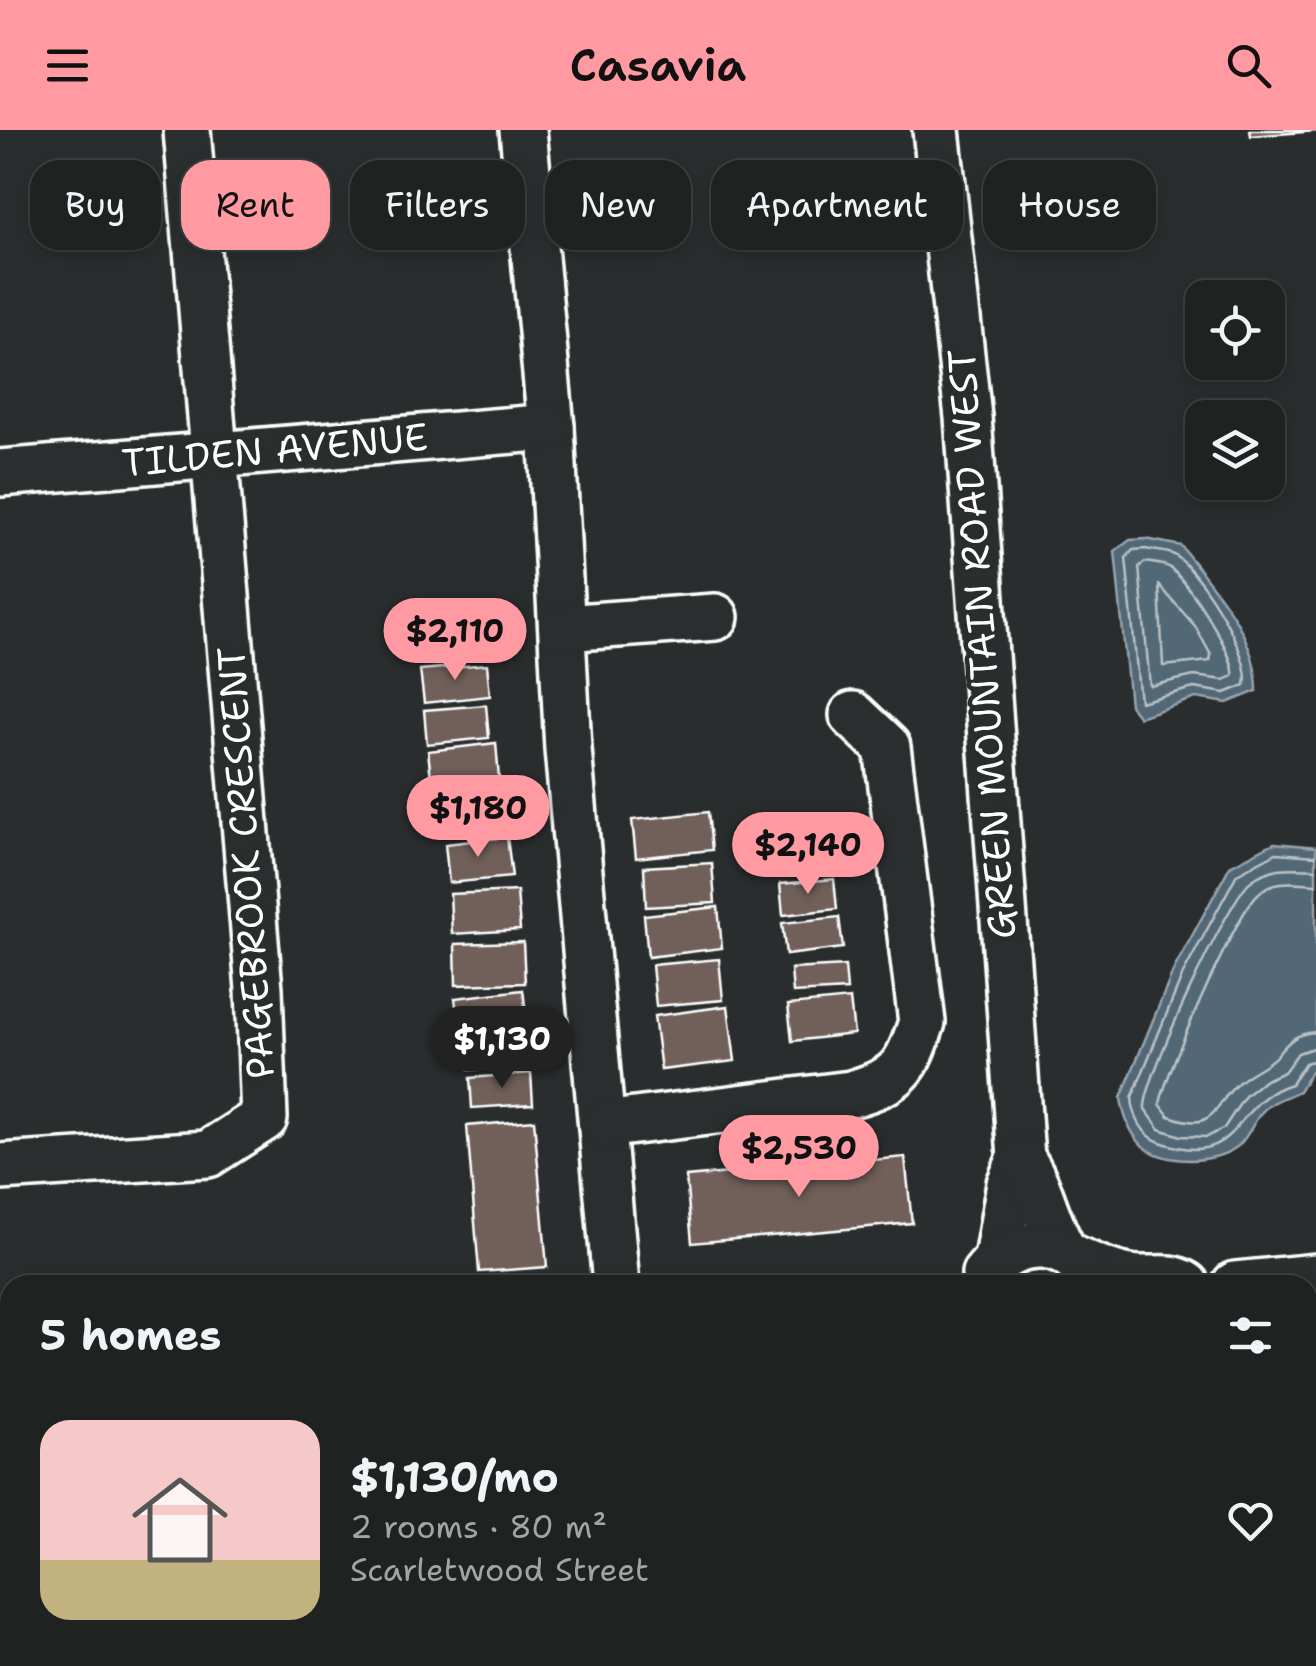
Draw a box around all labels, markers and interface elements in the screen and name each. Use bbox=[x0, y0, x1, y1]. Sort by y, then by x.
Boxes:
text: Casavia bbox=[570, 35, 746, 95]
icon: menu bbox=[40, 38, 95, 93]
icon: search bbox=[1221, 38, 1276, 93]
chip: Buy bbox=[30, 160, 161, 250]
chip: Rent bbox=[181, 160, 330, 250]
chip: Filters bbox=[350, 160, 525, 250]
chip: New bbox=[545, 160, 691, 250]
chip: Apartment bbox=[711, 160, 963, 250]
chip: House bbox=[983, 160, 1156, 250]
map controls bbox=[1185, 280, 1285, 500]
button: locate bbox=[1185, 280, 1285, 380]
street label: GREEN MOUNTAIN ROAD WEST bbox=[935, 347, 1028, 941]
button: layers bbox=[1185, 400, 1285, 500]
street label: TILDEN AVENUE bbox=[120, 411, 430, 488]
pin: $2,110 bbox=[374, 598, 536, 683]
text: $2,110 bbox=[406, 609, 504, 652]
street label: PAGEBROOK CRESCENT bbox=[205, 645, 286, 1081]
pin: $1,180 bbox=[397, 775, 559, 860]
text: $1,180 bbox=[429, 786, 527, 829]
pin: $2,140 bbox=[727, 812, 889, 897]
text: $2,140 bbox=[754, 823, 862, 866]
pin: $1,130 bbox=[421, 1006, 583, 1091]
text: $1,130 bbox=[453, 1017, 551, 1060]
pin: $2,530 bbox=[718, 1115, 880, 1200]
text: $2,530 bbox=[741, 1126, 857, 1169]
text: 5 homes bbox=[40, 1307, 221, 1363]
icon: filters bbox=[1223, 1308, 1278, 1363]
text: $1,130/mo bbox=[350, 1449, 559, 1505]
icon: home bbox=[120, 1460, 240, 1580]
icon: heart bbox=[1223, 1493, 1278, 1548]
text: 2 rooms · 80 m² bbox=[350, 1505, 607, 1548]
text: Scarletwood Street bbox=[350, 1548, 649, 1591]

